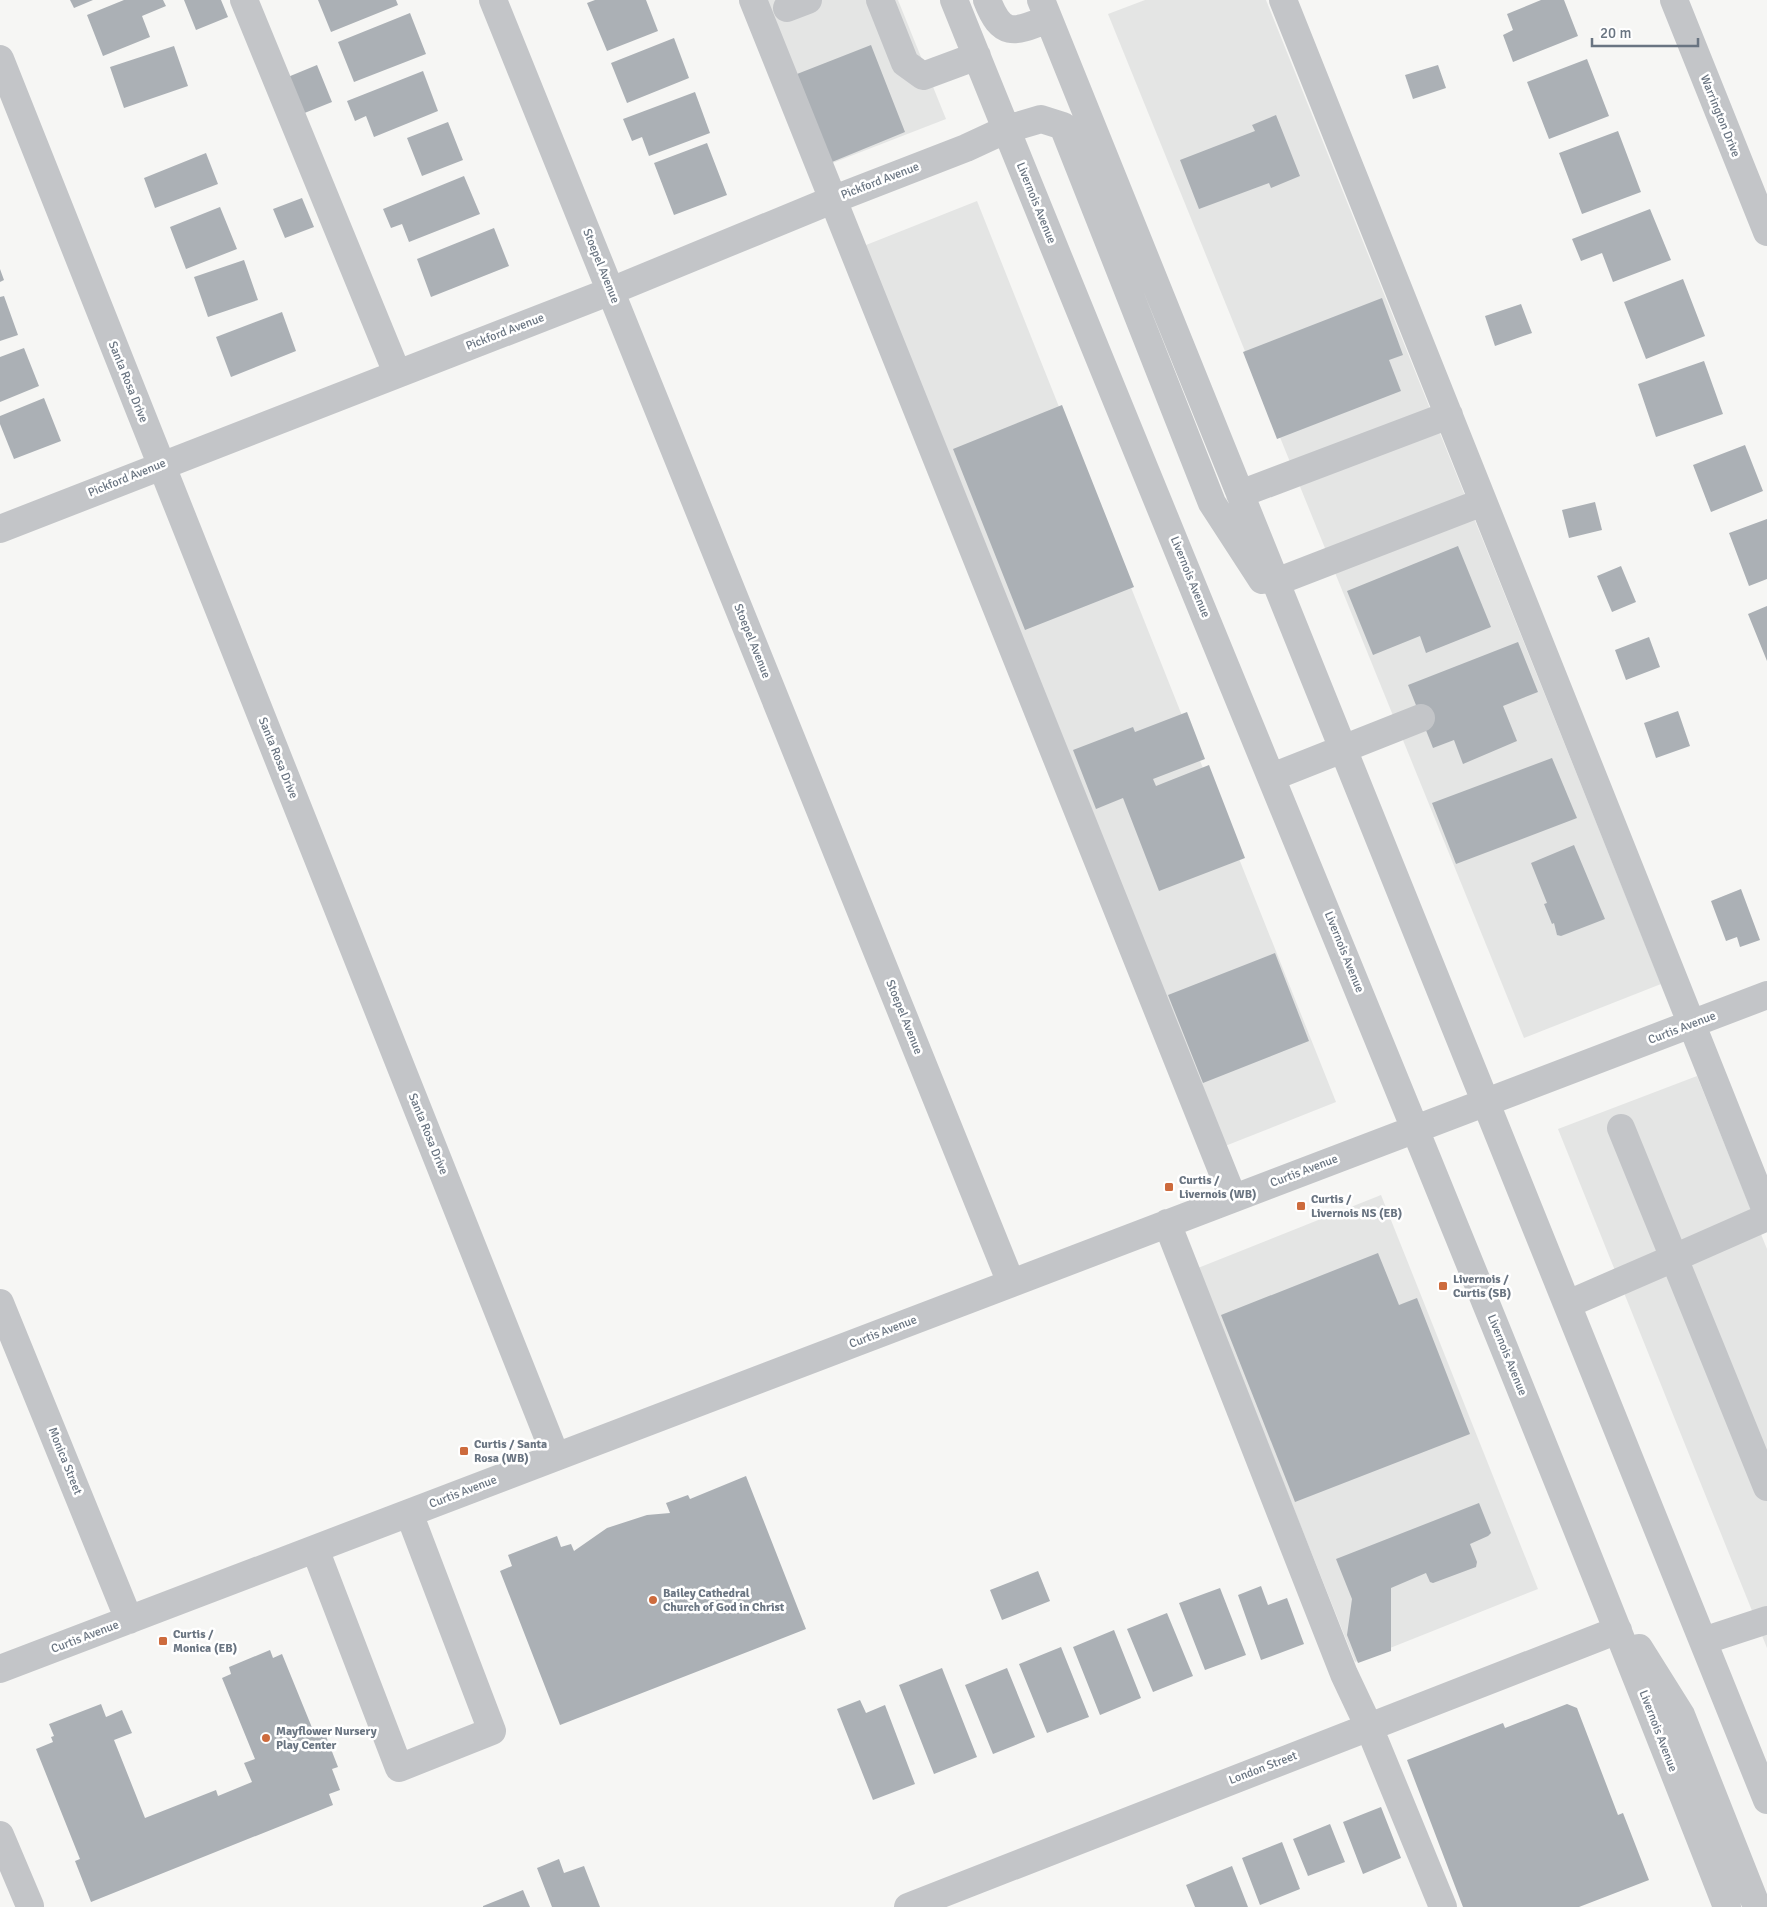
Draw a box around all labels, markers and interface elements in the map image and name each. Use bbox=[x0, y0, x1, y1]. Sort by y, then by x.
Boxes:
scale bar bbox=[1592, 15, 1698, 47]
text: 20 m bbox=[1600, 24, 1631, 42]
street label: Warrington Drive bbox=[1697, 73, 1743, 159]
street label: Pickford Avenue bbox=[839, 159, 921, 203]
street label: Livernois Avenue bbox=[1013, 160, 1059, 246]
street label: Stoepel Avenue bbox=[579, 227, 623, 305]
street label: Pickford Avenue bbox=[464, 310, 546, 354]
street label: Santa Rosa Drive bbox=[105, 339, 151, 425]
street label: Pickford Avenue bbox=[86, 456, 168, 500]
street label: Livernois Avenue bbox=[1167, 534, 1213, 620]
street label: Stoepel Avenue bbox=[730, 602, 774, 680]
street label: Santa Rosa Drive bbox=[255, 715, 301, 801]
street label: Livernois Avenue bbox=[1321, 909, 1367, 995]
street label: Stoepel Avenue bbox=[882, 978, 926, 1056]
street label: Curtis Avenue bbox=[1646, 1008, 1718, 1048]
street label: Santa Rosa Drive bbox=[405, 1091, 451, 1177]
street label: Curtis Avenue bbox=[1268, 1151, 1340, 1191]
place label: Curtis / Livernois (WB) bbox=[1179, 1173, 1257, 1202]
marker: Curtis / Livernois (WB) bbox=[1163, 1181, 1175, 1193]
place label: Curtis / Livernois NS (EB) bbox=[1311, 1192, 1402, 1221]
marker: Curtis / Livernois NS (EB) bbox=[1295, 1200, 1307, 1212]
place label: Livernois / Curtis (SB) bbox=[1453, 1272, 1511, 1301]
marker: Livernois / Curtis (SB) bbox=[1437, 1280, 1449, 1292]
street label: Curtis Avenue bbox=[847, 1312, 919, 1352]
street label: Livernois Avenue bbox=[1484, 1312, 1530, 1398]
street label: Monica Street bbox=[45, 1425, 85, 1497]
place label: Curtis / Santa Rosa (WB) bbox=[474, 1437, 547, 1466]
marker: Curtis / Santa Rosa (WB) bbox=[458, 1445, 470, 1457]
street label: Curtis Avenue bbox=[427, 1472, 499, 1512]
place label: Bailey Cathedral Church of God in Christ bbox=[663, 1586, 785, 1615]
marker: Bailey Cathedral Church of God in Christ bbox=[647, 1594, 659, 1606]
street label: Curtis Avenue bbox=[49, 1617, 121, 1657]
place label: Curtis / Monica (EB) bbox=[173, 1627, 237, 1656]
marker: Curtis / Monica (EB) bbox=[157, 1635, 169, 1647]
street label: Livernois Avenue bbox=[1636, 1688, 1680, 1774]
place label: Mayflower Nursery Play Center bbox=[276, 1724, 377, 1753]
marker: Mayflower Nursery Play Center bbox=[260, 1732, 272, 1744]
street label: London Street bbox=[1227, 1748, 1299, 1788]

